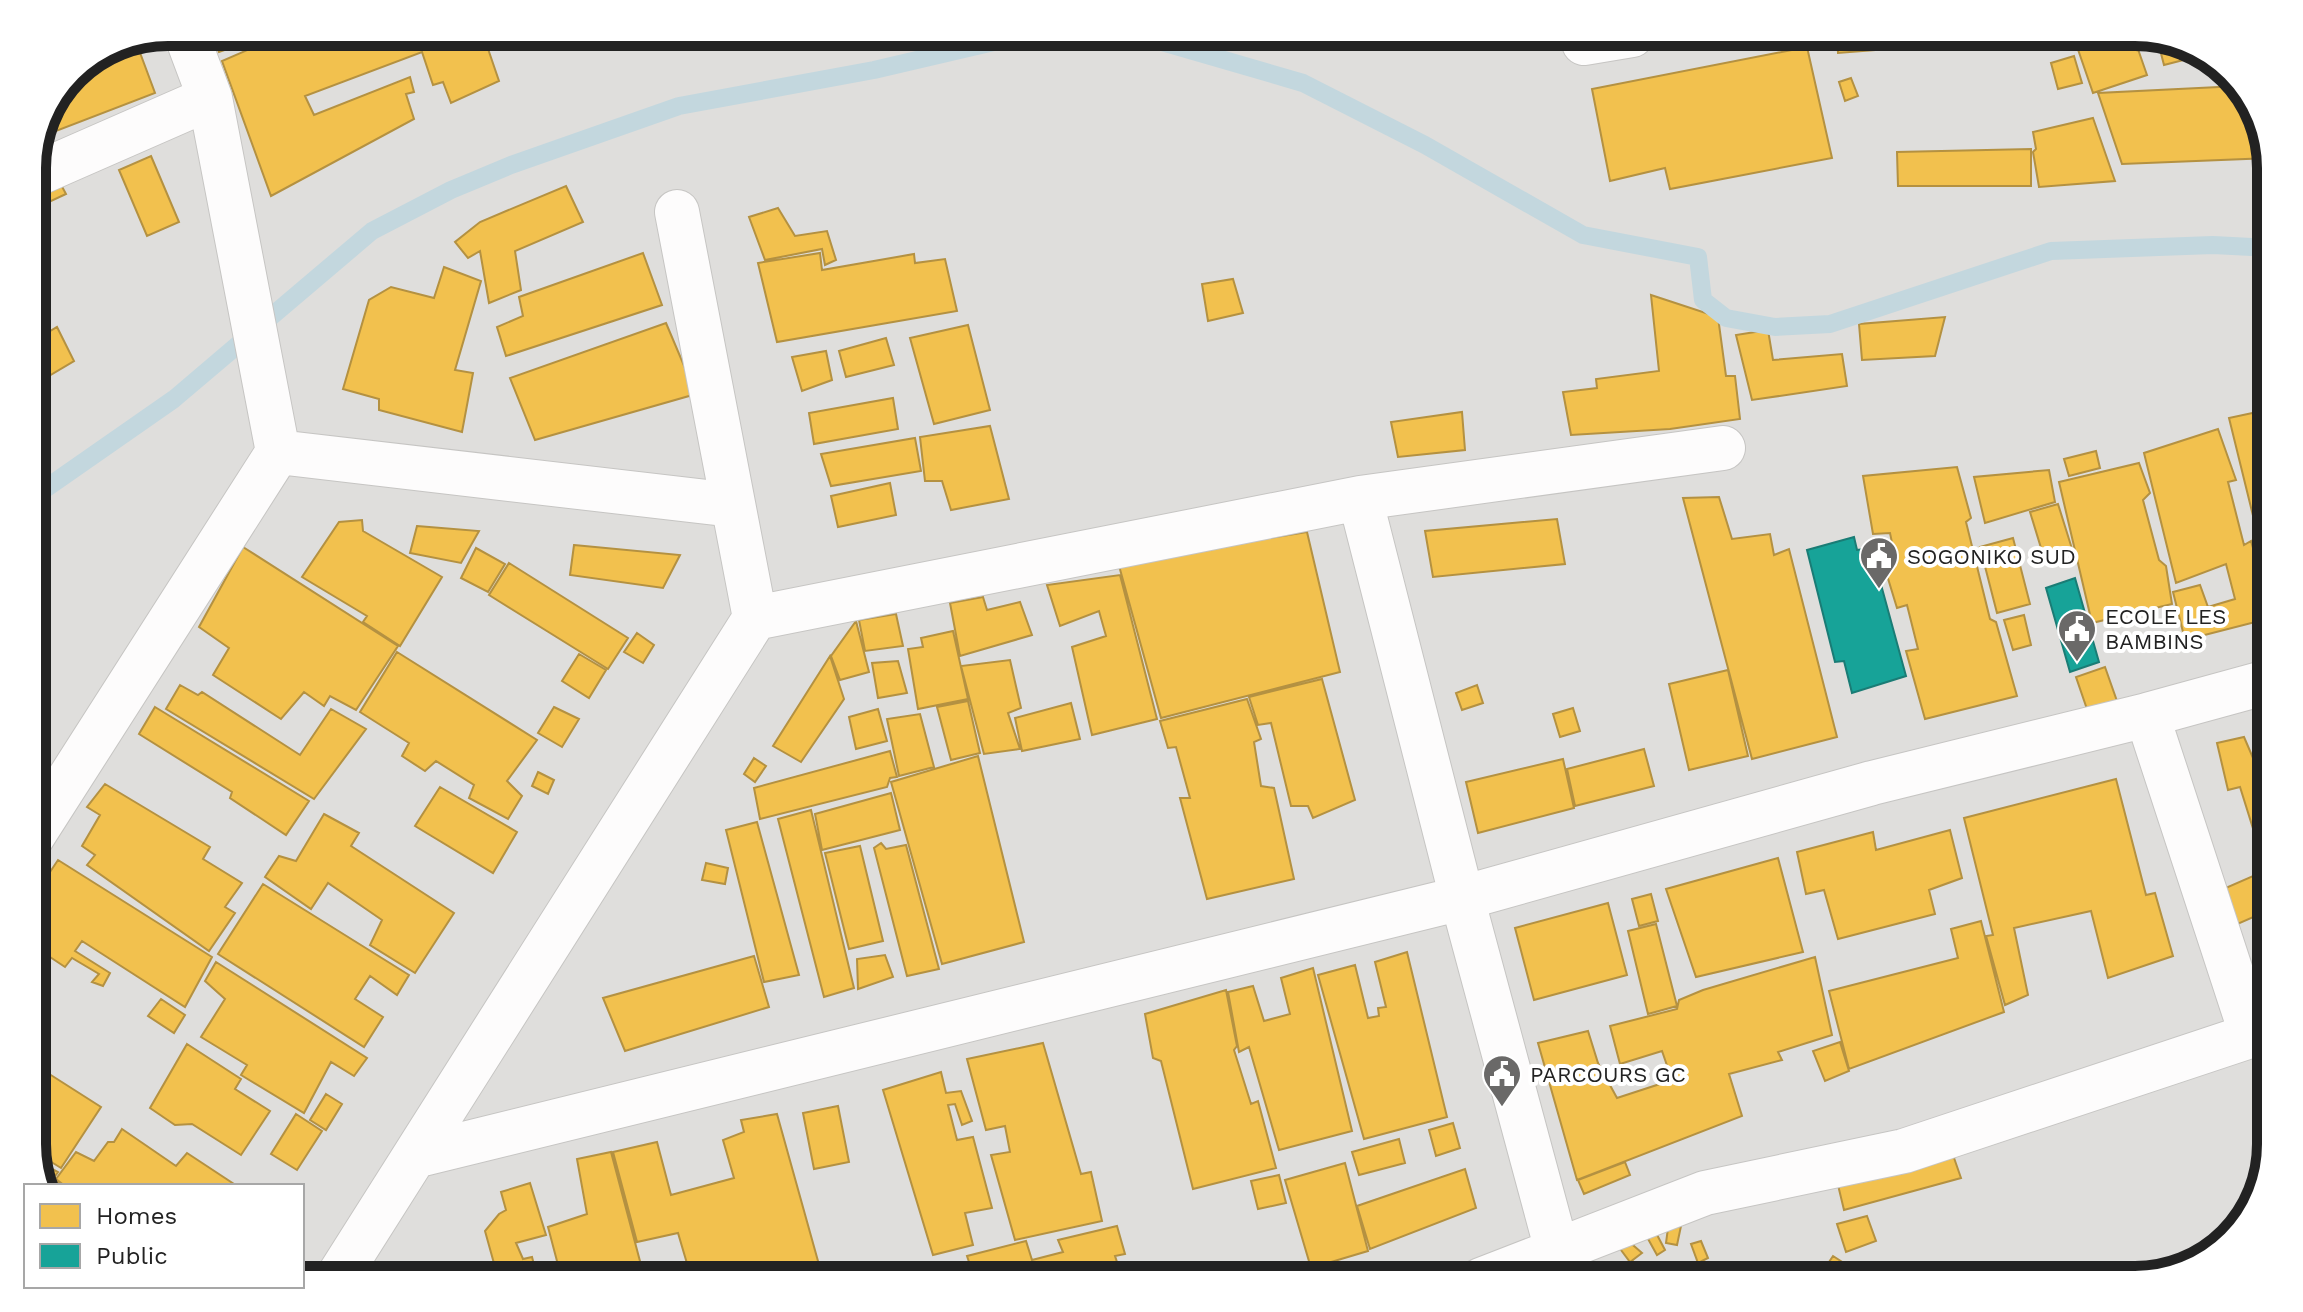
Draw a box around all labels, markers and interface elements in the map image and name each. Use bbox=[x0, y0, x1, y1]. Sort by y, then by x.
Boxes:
public building icon: SOGONIKO SUD bbox=[1858, 535, 1900, 590]
place label: SOGONIKO SUD bbox=[1907, 544, 2076, 569]
place label: ECOLE LES BAMBINS bbox=[2105, 604, 2226, 654]
public building icon: ECOLE LES BAMBINS bbox=[2056, 608, 2098, 663]
public building icon: PARCOURS GC bbox=[1481, 1053, 1523, 1108]
place label: PARCOURS GC bbox=[1530, 1062, 1686, 1087]
legend bbox=[24, 1184, 304, 1288]
text: Homes bbox=[96, 1202, 177, 1230]
text: Public bbox=[96, 1242, 168, 1270]

